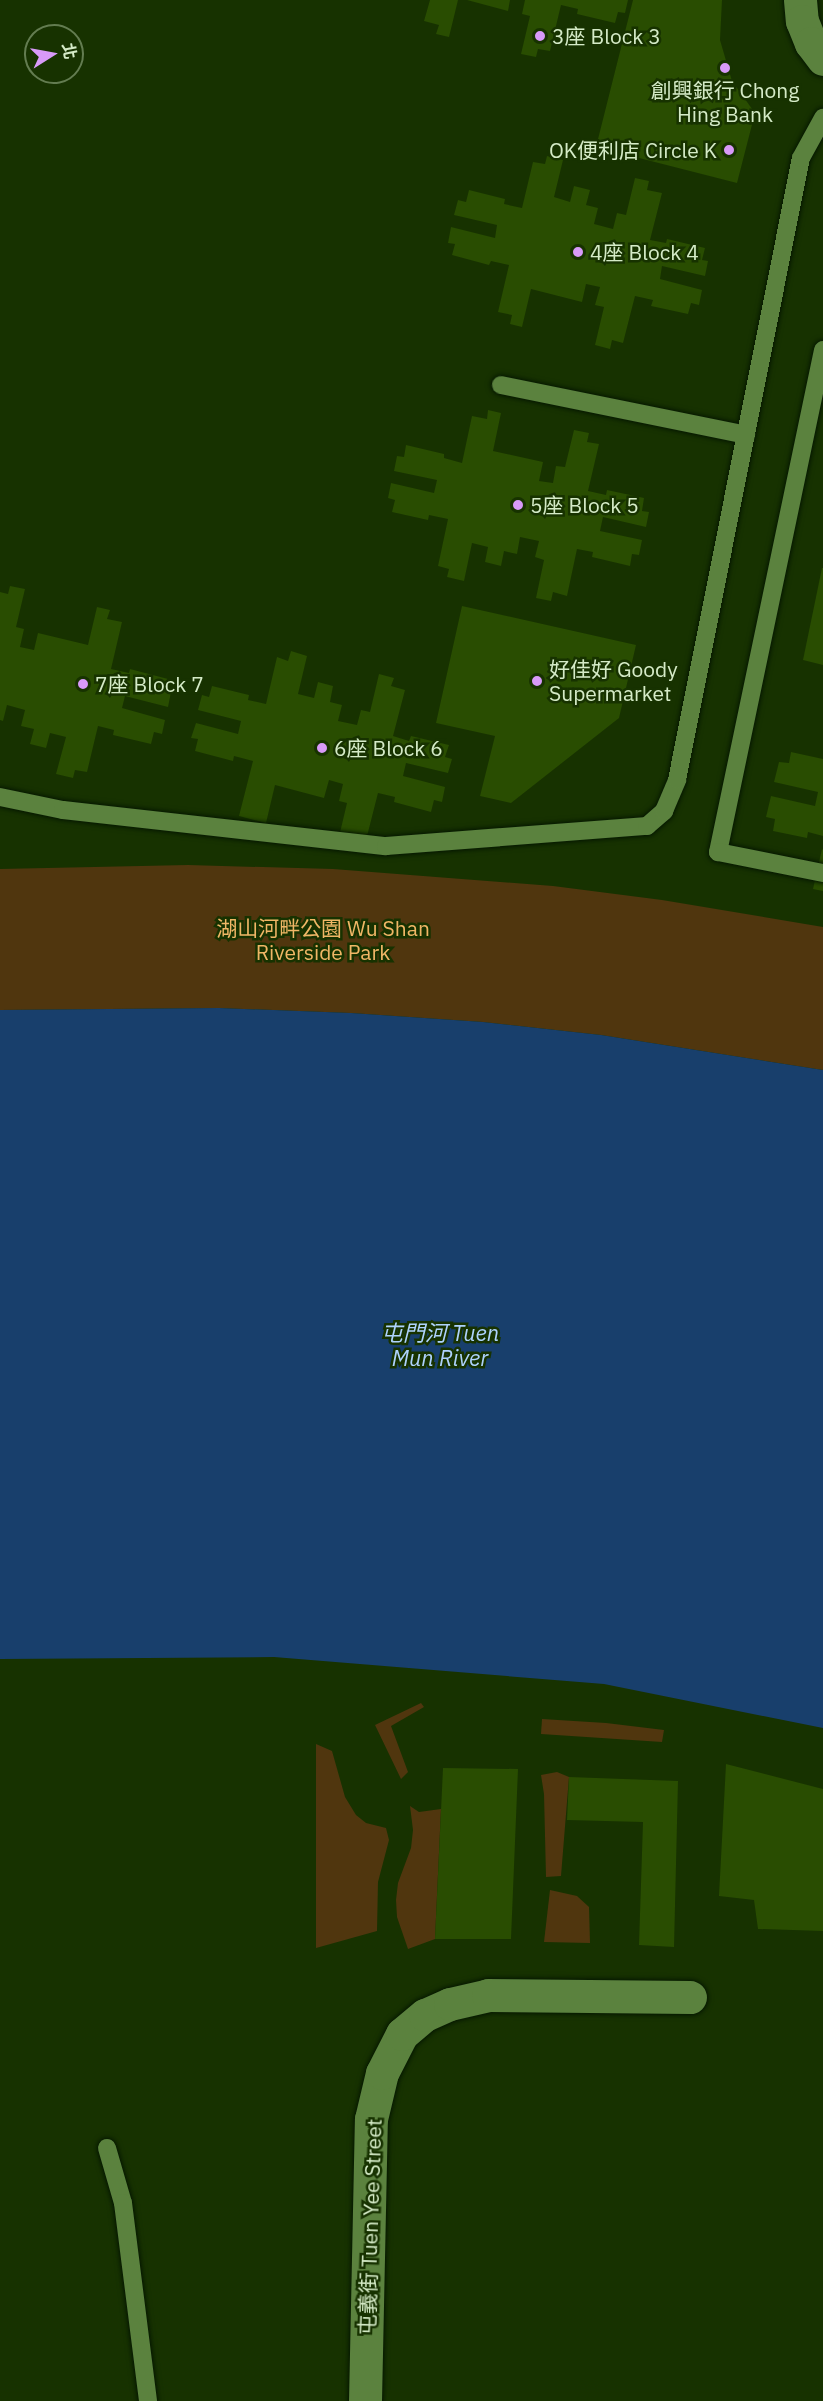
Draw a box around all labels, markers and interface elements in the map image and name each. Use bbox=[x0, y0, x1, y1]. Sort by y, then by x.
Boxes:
place label: 3座 Block 3 bbox=[552, 23, 661, 49]
north arrow bbox=[24, 24, 84, 84]
marker: 3座 Block 3 bbox=[533, 29, 547, 43]
text: 北 bbox=[58, 41, 81, 61]
marker: 創興銀行 Chong Hing Bank bbox=[718, 61, 732, 75]
place label: 創興銀行 Chong Hing Bank bbox=[651, 77, 799, 127]
place label: OK便利店 Circle K bbox=[549, 137, 717, 163]
marker: OK便利店 Circle K bbox=[722, 143, 736, 157]
place label: 4座 Block 4 bbox=[590, 239, 699, 265]
marker: 4座 Block 4 bbox=[571, 245, 585, 259]
place label: 5座 Block 5 bbox=[530, 492, 639, 518]
marker: 5座 Block 5 bbox=[511, 498, 525, 512]
place label: 好佳好 Goody Supermarket bbox=[549, 656, 678, 706]
place label: 7座 Block 7 bbox=[95, 671, 204, 697]
marker: 好佳好 Goody Supermarket bbox=[530, 674, 544, 688]
marker: 7座 Block 7 bbox=[76, 677, 90, 691]
place label: 6座 Block 6 bbox=[334, 735, 443, 761]
marker: 6座 Block 6 bbox=[315, 741, 329, 755]
park label: 湖山河畔公園 Wu Shan Riverside Park bbox=[216, 915, 430, 965]
water label: 屯門河 Tuen Mun River bbox=[381, 1319, 499, 1370]
street label: 屯義街 Tuen Yee Street bbox=[354, 2118, 386, 2336]

